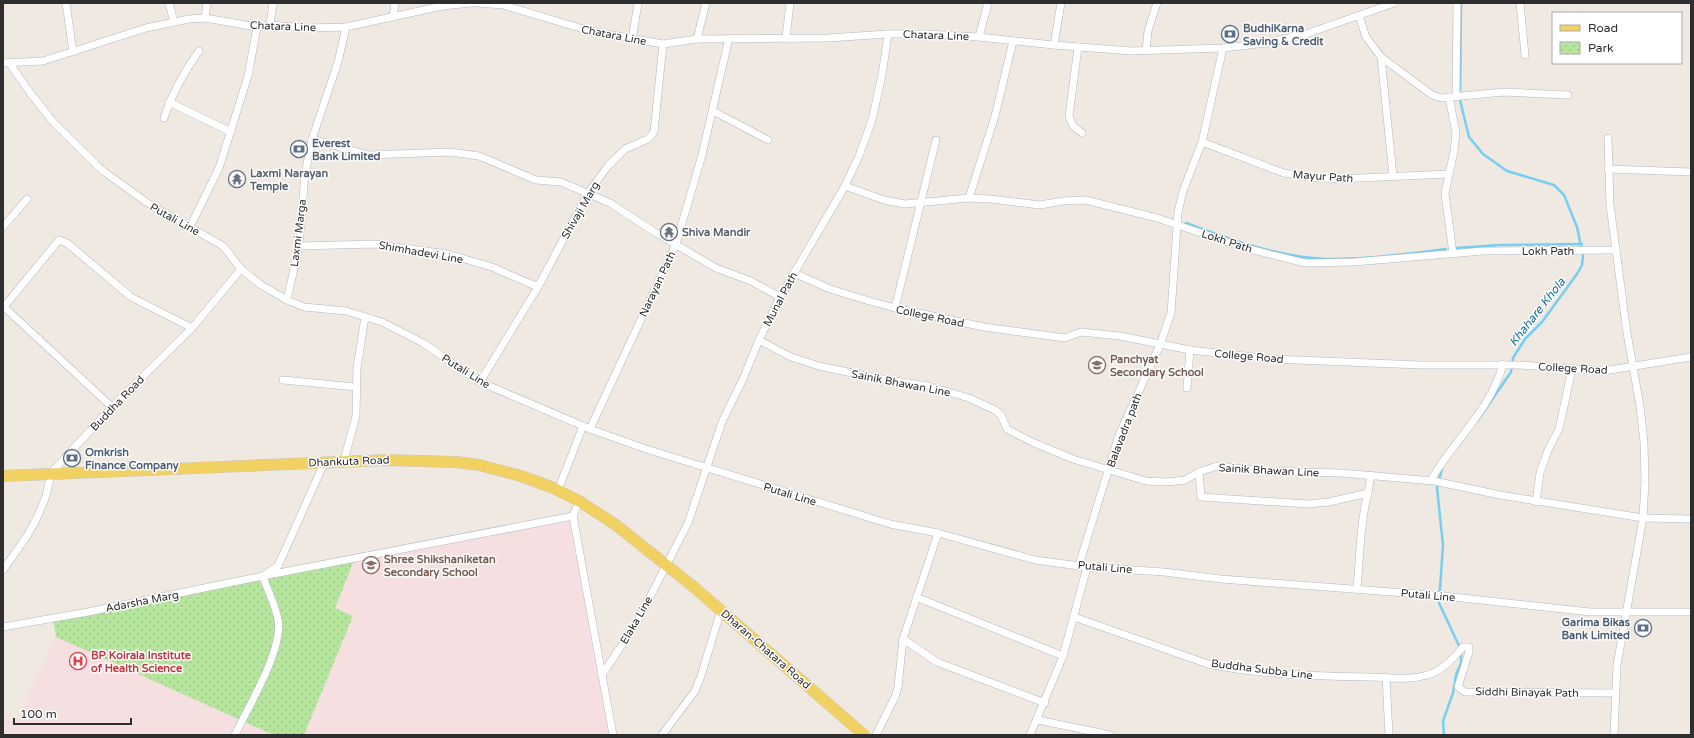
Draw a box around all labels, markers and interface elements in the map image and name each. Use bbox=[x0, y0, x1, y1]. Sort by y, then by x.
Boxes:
legend bbox=[1552, 12, 1682, 64]
street label: Chatara Line bbox=[250, 19, 316, 34]
text: Road bbox=[1588, 21, 1618, 35]
place label: BudhiKarna Saving & Credit bbox=[1243, 22, 1324, 49]
street label: Chatara Line bbox=[580, 23, 648, 48]
bank icon: BudhiKarna Saving & Credit bbox=[1220, 24, 1240, 44]
street label: Chatara Line bbox=[903, 28, 969, 43]
text: Park bbox=[1588, 41, 1614, 55]
place label: Everest Bank Limited bbox=[312, 137, 381, 163]
bank icon: Everest Bank Limited bbox=[289, 139, 309, 159]
place label: Laxmi Narayan Temple bbox=[249, 167, 328, 194]
street label: Mayur Path bbox=[1292, 168, 1354, 185]
temple icon: Laxmi Narayan Temple bbox=[227, 169, 247, 189]
street label: Shivaji Marg bbox=[559, 179, 602, 241]
street label: Laxmi Marga bbox=[288, 198, 309, 268]
street label: Putali Line bbox=[148, 200, 202, 238]
temple icon: Shiva Mandir bbox=[659, 222, 679, 242]
place label: Shiva Mandir bbox=[682, 226, 751, 239]
street label: Lokh Path bbox=[1200, 227, 1254, 256]
street label: Shimhadevi Line bbox=[378, 239, 464, 266]
street label: Lokh Path bbox=[1522, 245, 1574, 258]
street label: Narayan Path bbox=[637, 249, 678, 319]
street label: Munal Path bbox=[761, 270, 800, 329]
water label: Khahare Khola bbox=[1506, 275, 1568, 349]
street label: College Road bbox=[895, 303, 965, 330]
street label: College Road bbox=[1214, 347, 1284, 366]
street label: Putali Line bbox=[439, 351, 492, 391]
place label: Panchyat Secondary School bbox=[1110, 353, 1204, 380]
school or university icon: Panchyat Secondary School bbox=[1087, 355, 1107, 375]
street label: College Road bbox=[1538, 360, 1608, 377]
street label: Sainik Bhawan Line bbox=[850, 368, 952, 399]
street label: Buddha Road bbox=[88, 373, 147, 434]
street label: Balavadra path bbox=[1104, 391, 1145, 469]
place label: Omkrish Finance Company bbox=[85, 446, 179, 473]
bank icon: Omkrish Finance Company bbox=[62, 448, 82, 468]
street label: Dhankuta Road bbox=[308, 454, 390, 469]
street label: Sainik Bhawan Line bbox=[1218, 461, 1320, 480]
street label: Putali Line bbox=[762, 480, 818, 509]
place label: Shree Shikshaniketan Secondary School bbox=[384, 553, 496, 580]
school or university icon: Shree Shikshaniketan Secondary School bbox=[361, 555, 381, 575]
street label: Putali Line bbox=[1077, 559, 1133, 576]
street label: Putali Line bbox=[1400, 587, 1456, 604]
street label: Adarsha Marg bbox=[104, 588, 180, 615]
street label: Elaka Line bbox=[618, 594, 655, 646]
street label: Dharan-Chatara Road bbox=[718, 607, 813, 692]
place label: Garima Bikas Bank Limited bbox=[1561, 616, 1631, 642]
bank icon: Garima Bikas Bank Limited bbox=[1633, 618, 1653, 638]
place label: BP Koirala Institute of Health Science bbox=[91, 649, 192, 675]
hospital icon: BP Koirala Institute of Health Science bbox=[68, 651, 88, 671]
street label: Buddha Subba Line bbox=[1210, 657, 1313, 682]
street label: Siddhi Binayak Path bbox=[1475, 685, 1579, 700]
scale bar bbox=[14, 700, 131, 726]
text: 100 m bbox=[20, 707, 57, 721]

